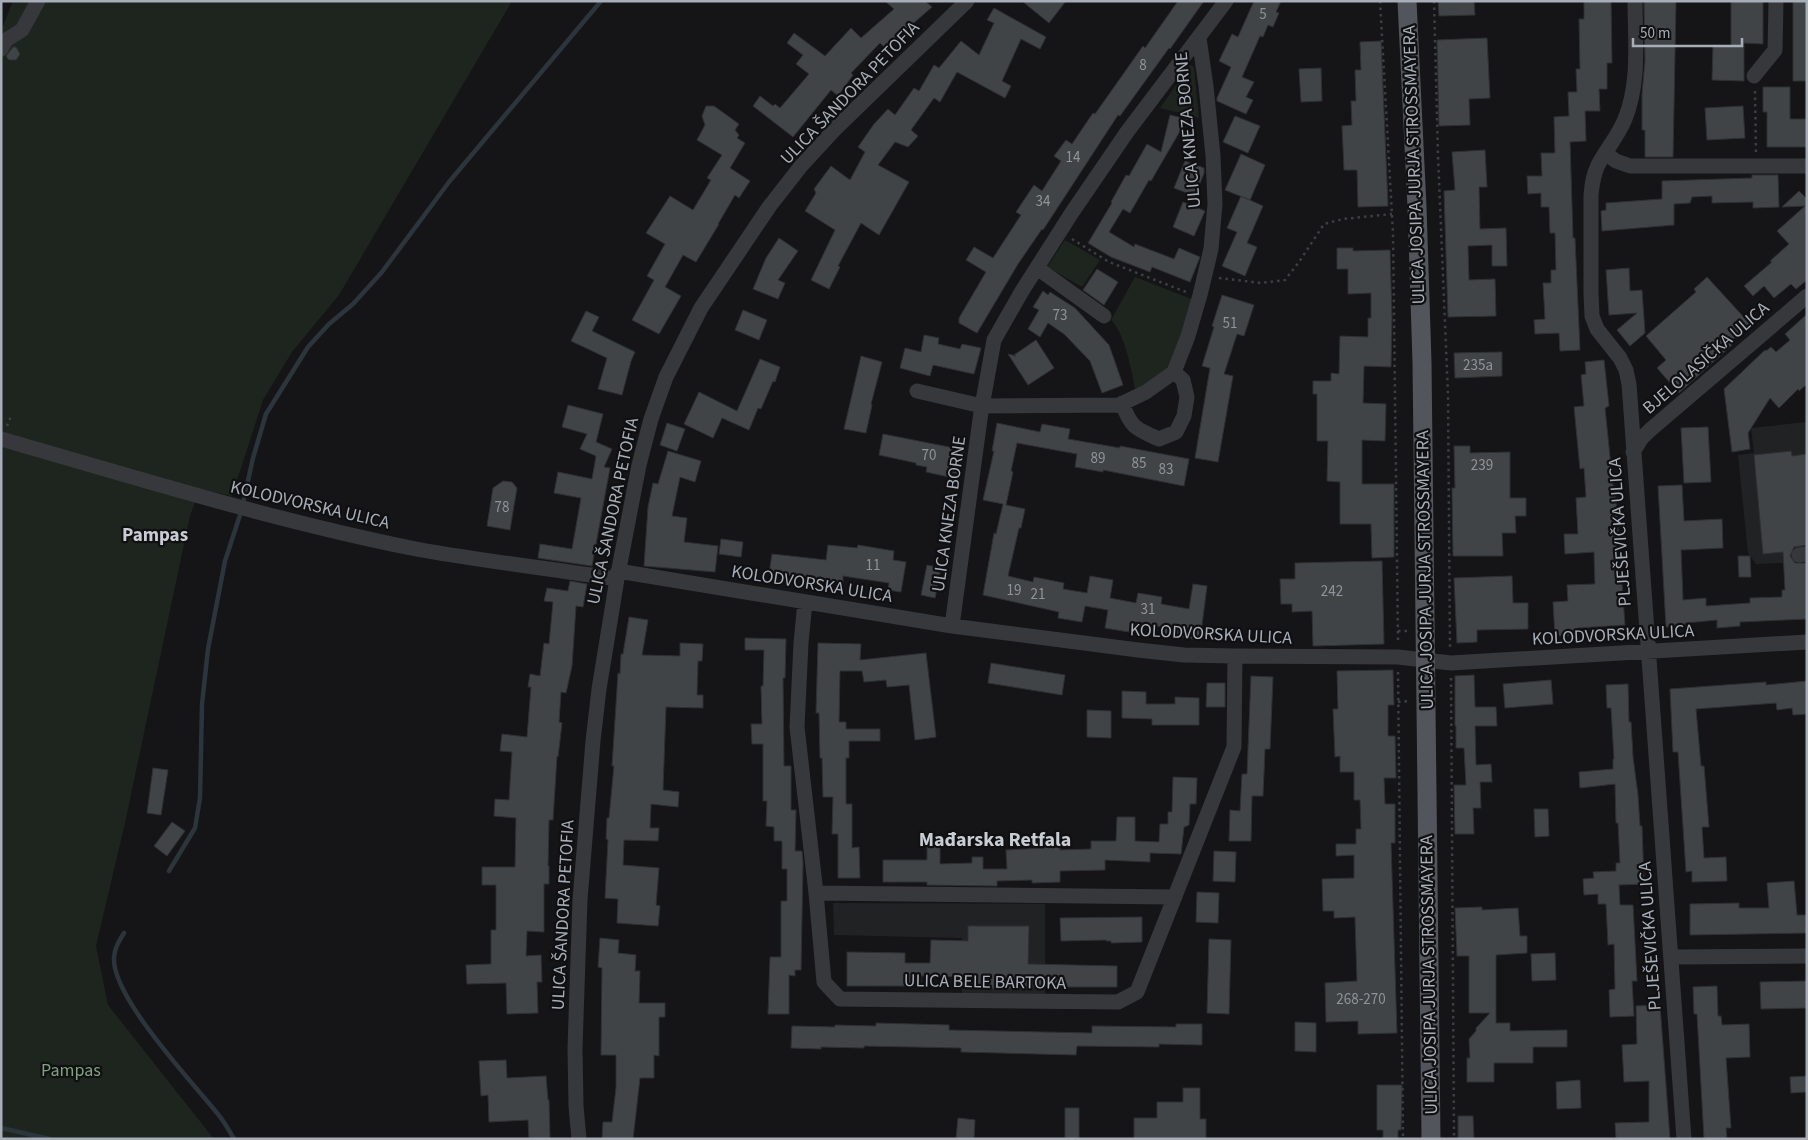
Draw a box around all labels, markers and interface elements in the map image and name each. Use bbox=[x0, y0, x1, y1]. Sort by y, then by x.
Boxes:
house number: 5 bbox=[1259, 4, 1267, 25]
scale bar bbox=[1633, 15, 1742, 47]
street label: ULICA ŠANDORA PETOFIA bbox=[775, 16, 925, 170]
text: 50 m bbox=[1640, 23, 1670, 44]
street label: ULICA JOSIPA JURJA STROSSMAYERA bbox=[1397, 25, 1431, 305]
street label: ULICA KNEZA BORNE bbox=[1169, 51, 1207, 209]
house number: 8 bbox=[1139, 55, 1147, 76]
house number: 14 bbox=[1066, 147, 1081, 168]
house number: 34 bbox=[1036, 191, 1051, 212]
street label: BJELOLASIČKA ULICA bbox=[1637, 296, 1775, 420]
house number: 73 bbox=[1053, 305, 1067, 326]
house number: 51 bbox=[1223, 313, 1237, 334]
house number: 235a bbox=[1463, 355, 1493, 376]
street label: ULICA ŠANDORA PETOFIA bbox=[581, 415, 645, 607]
street label: ULICA JOSIPA JURJA STROSSMAYERA bbox=[1410, 430, 1440, 710]
street label: ULICA KNEZA BORNE bbox=[926, 434, 972, 594]
house number: 70 bbox=[922, 445, 936, 466]
house number: 89 bbox=[1091, 448, 1105, 469]
house number: 85 bbox=[1132, 453, 1146, 474]
house number: 239 bbox=[1471, 455, 1493, 476]
street label: PLJEŠEVIČKA ULICA bbox=[1602, 456, 1638, 607]
house number: 83 bbox=[1159, 459, 1173, 480]
street label: KOLODVORSKA ULICA bbox=[228, 475, 392, 536]
house number: 78 bbox=[495, 497, 509, 518]
district label: Pampas bbox=[122, 522, 188, 549]
house number: 11 bbox=[866, 555, 880, 576]
street label: KOLODVORSKA ULICA bbox=[730, 559, 894, 609]
house number: 19 bbox=[1007, 580, 1021, 601]
house number: 242 bbox=[1321, 581, 1343, 602]
house number: 21 bbox=[1031, 584, 1045, 605]
house number: 31 bbox=[1141, 599, 1155, 620]
street label: KOLODVORSKA ULICA bbox=[1129, 617, 1293, 651]
street label: KOLODVORSKA ULICA bbox=[1531, 618, 1695, 652]
street label: ULICA ŠANDORA PETOFIA bbox=[546, 819, 580, 1011]
district label: Mađarska Retfala bbox=[919, 826, 1071, 854]
street label: ULICA JOSIPA JURJA STROSSMAYERA bbox=[1414, 835, 1444, 1115]
street label: PLJEŠEVIČKA ULICA bbox=[1632, 860, 1668, 1011]
street label: ULICA BELE BARTOKA bbox=[904, 968, 1067, 996]
house number: 268-270 bbox=[1336, 989, 1386, 1010]
park label: Pampas bbox=[41, 1058, 101, 1083]

